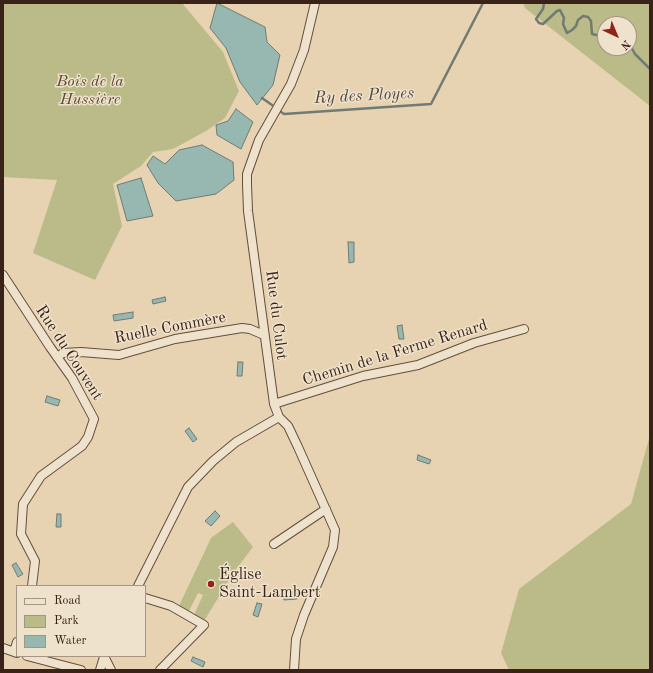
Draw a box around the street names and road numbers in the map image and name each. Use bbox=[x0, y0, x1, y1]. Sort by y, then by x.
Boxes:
street label: Rue du Culot bbox=[261, 269, 291, 361]
street label: Rue du Couvent bbox=[31, 302, 107, 404]
street label: Ruelle Commère bbox=[113, 308, 227, 348]
street label: Chemin de la Ferme Renard bbox=[300, 316, 490, 390]

